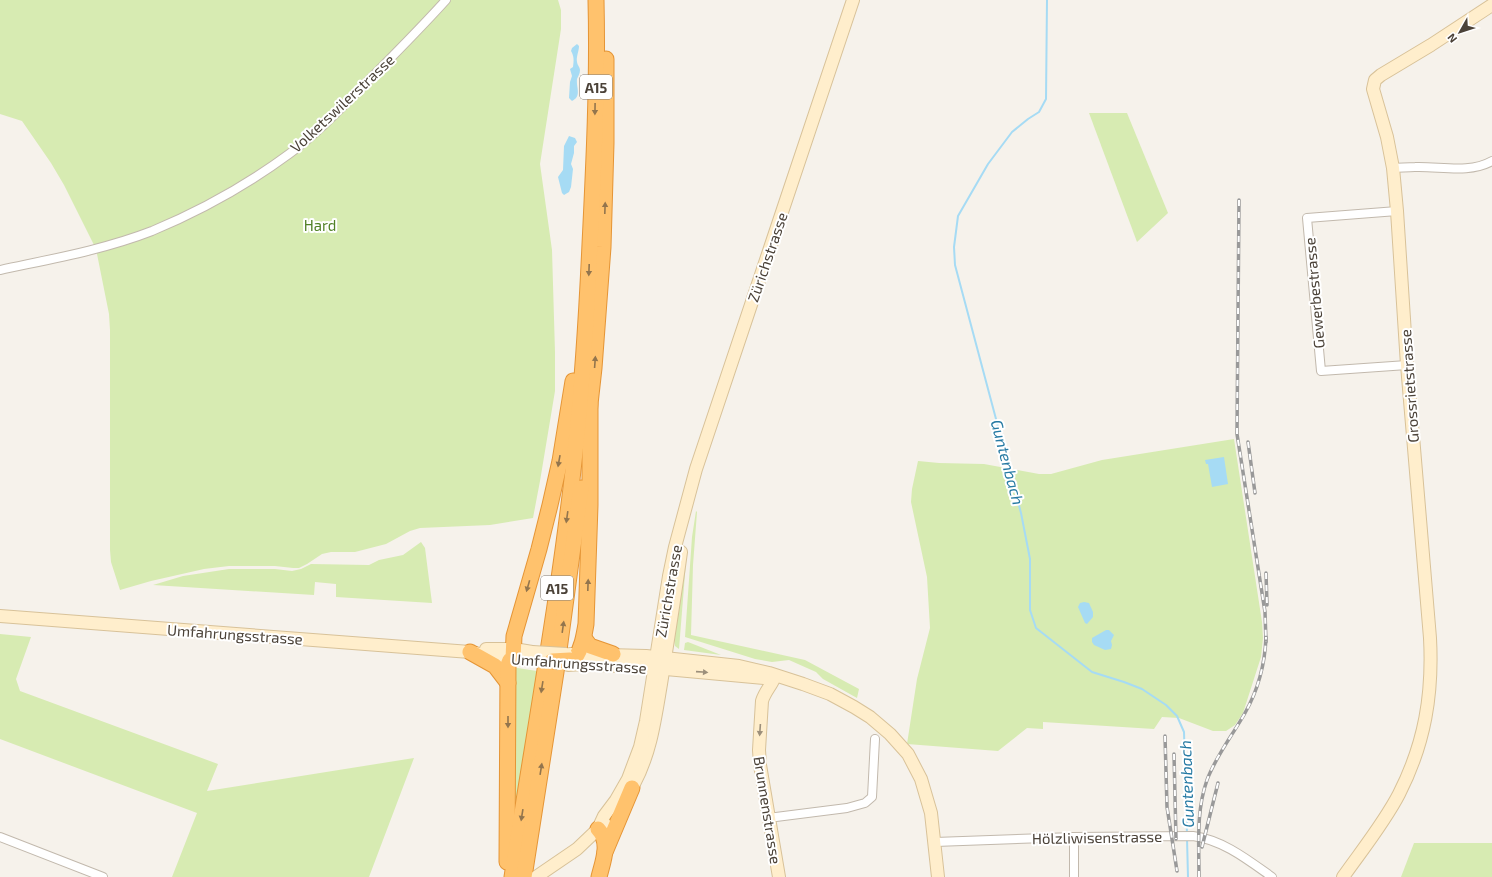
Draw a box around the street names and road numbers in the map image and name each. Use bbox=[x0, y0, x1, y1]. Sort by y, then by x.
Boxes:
street label: Volketswilerstrasse bbox=[286, 50, 398, 156]
road number: A15 bbox=[580, 75, 612, 99]
street label: Zürichstrasse bbox=[743, 210, 791, 304]
street label: Gewerbestrasse bbox=[1300, 237, 1328, 349]
street label: Grossrietstrasse bbox=[1396, 329, 1422, 443]
street label: Zürichstrasse bbox=[651, 543, 685, 639]
road number: A15 bbox=[541, 576, 573, 600]
street label: Umfahrungsstrasse bbox=[167, 620, 303, 648]
street label: Umfahrungsstrasse bbox=[511, 649, 647, 677]
street label: Brunnenstrasse bbox=[751, 755, 785, 865]
street label: Hölzliwisenstrasse bbox=[1032, 827, 1162, 847]

